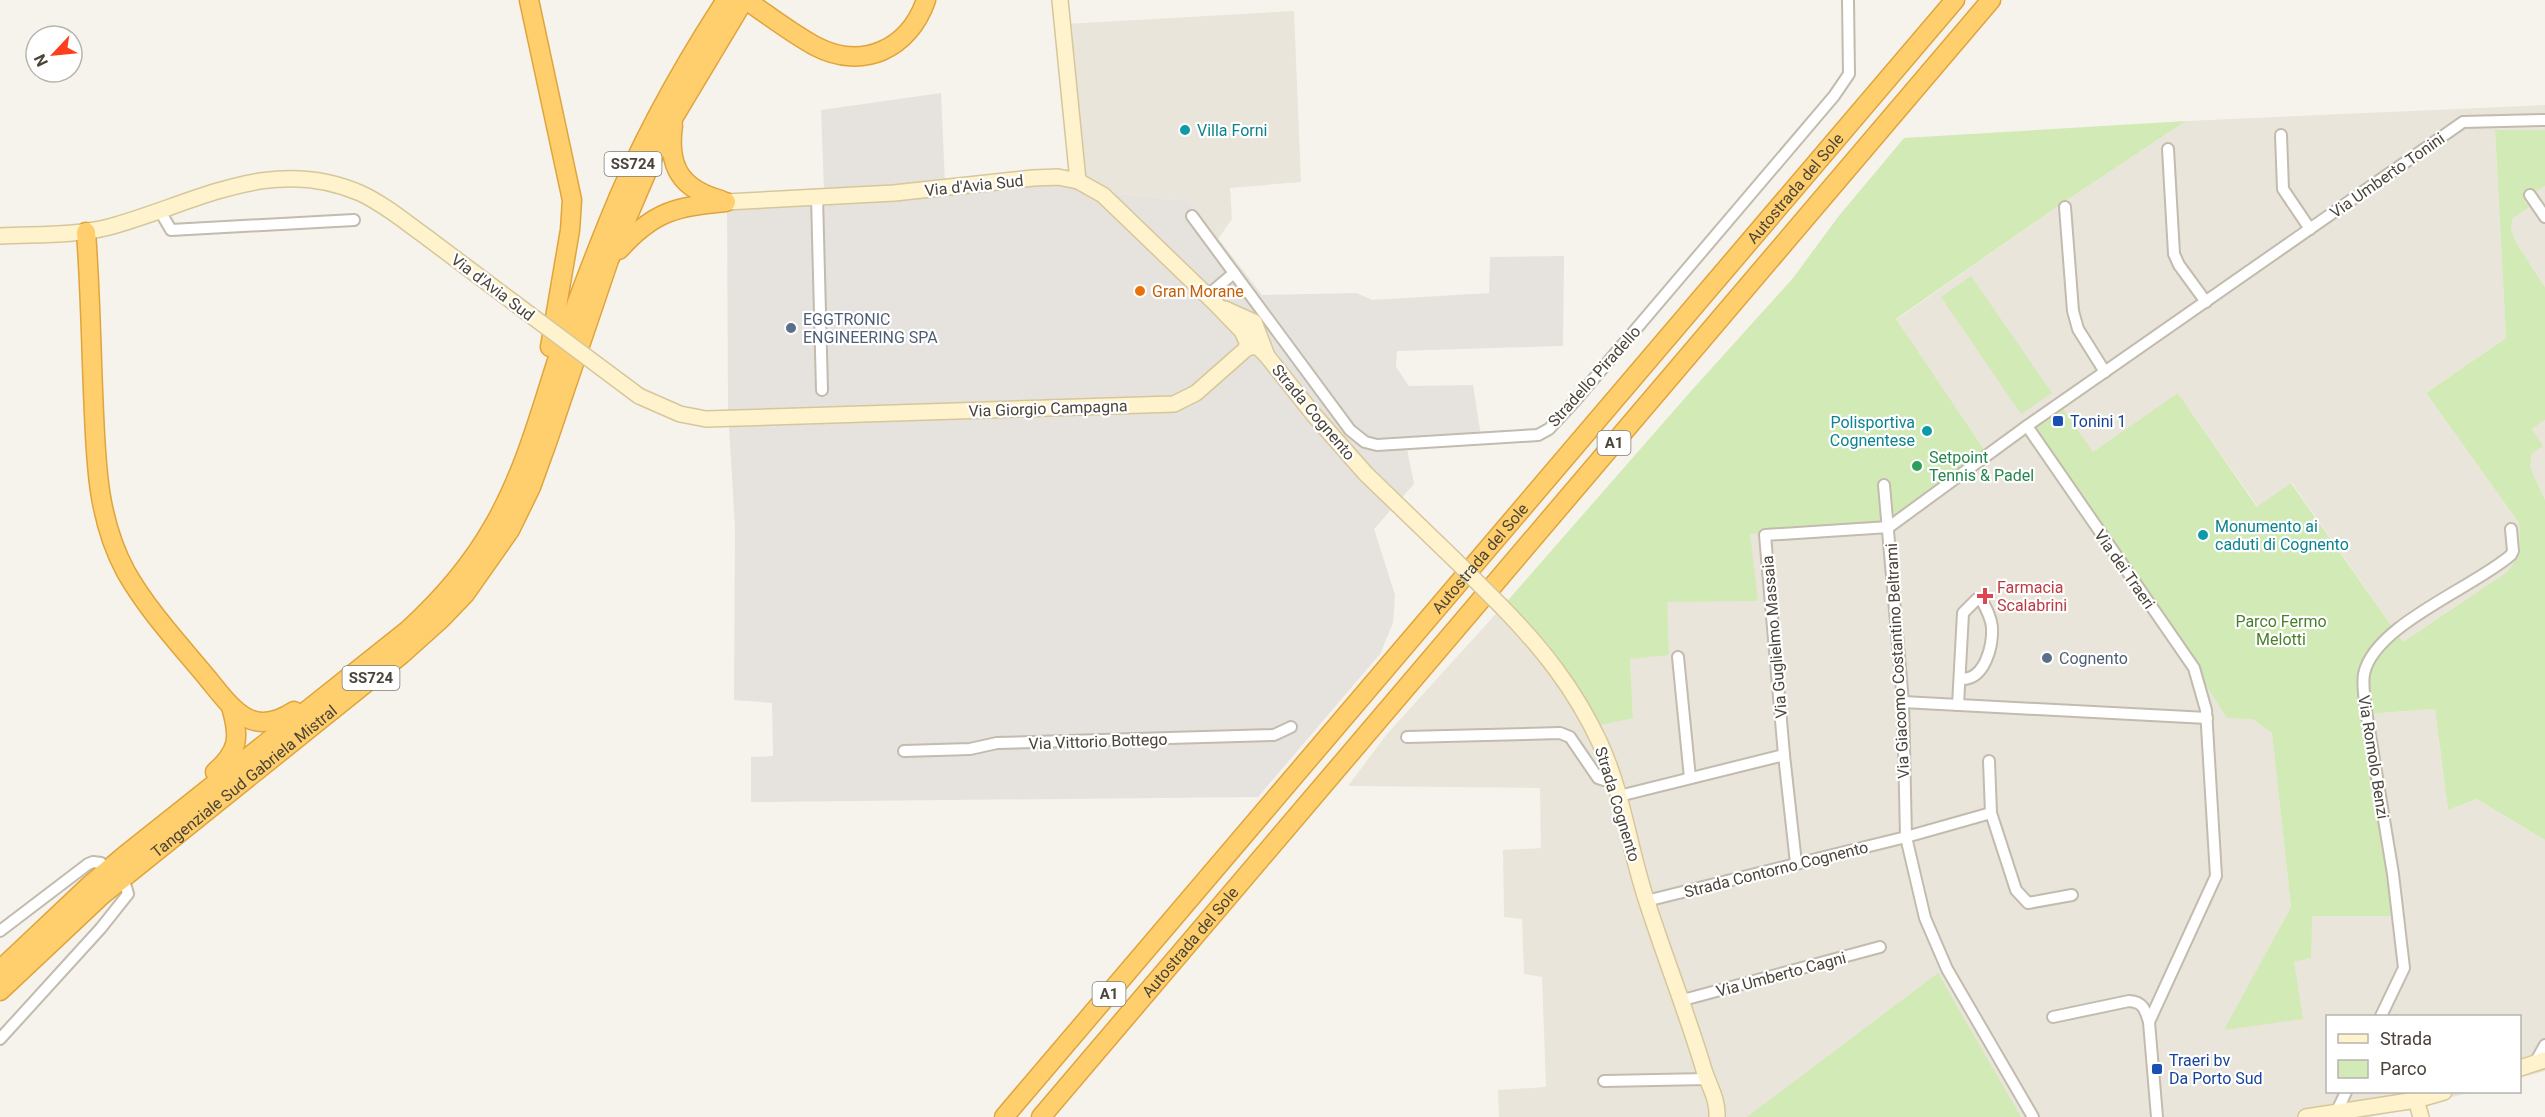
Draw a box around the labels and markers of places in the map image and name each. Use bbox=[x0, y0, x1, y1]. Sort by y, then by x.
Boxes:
place label: Villa Forni bbox=[1197, 121, 1267, 140]
marker: Villa Forni bbox=[1178, 123, 1192, 137]
place label: Gran Morane bbox=[1152, 282, 1244, 301]
marker: Gran Morane bbox=[1133, 284, 1147, 298]
place label: EGGTRONIC ENGINEERING SPA bbox=[803, 310, 938, 347]
marker: EGGTRONIC ENGINEERING SPA bbox=[784, 321, 798, 335]
place label: Tonini 1 bbox=[2070, 412, 2126, 431]
place label: Polisportiva Cognentese bbox=[1830, 413, 1915, 450]
marker: Tonini 1 bbox=[2051, 414, 2065, 428]
marker: Polisportiva Cognentese bbox=[1920, 424, 1934, 438]
place label: Setpoint Tennis & Padel bbox=[1929, 448, 2034, 485]
marker: Setpoint Tennis & Padel bbox=[1910, 459, 1924, 473]
place label: Monumento ai caduti di Cognento bbox=[2215, 517, 2349, 554]
marker: Monumento ai caduti di Cognento bbox=[2196, 528, 2210, 542]
place label: Farmacia Scalabrini bbox=[1997, 578, 2067, 615]
marker: Farmacia Scalabrini bbox=[1978, 589, 1992, 603]
place label: Cognento bbox=[2059, 649, 2128, 668]
marker: Cognento bbox=[2040, 651, 2054, 665]
place label: Traeri bv Da Porto Sud bbox=[2169, 1051, 2263, 1088]
marker: Traeri bv Da Porto Sud bbox=[2150, 1062, 2164, 1076]

